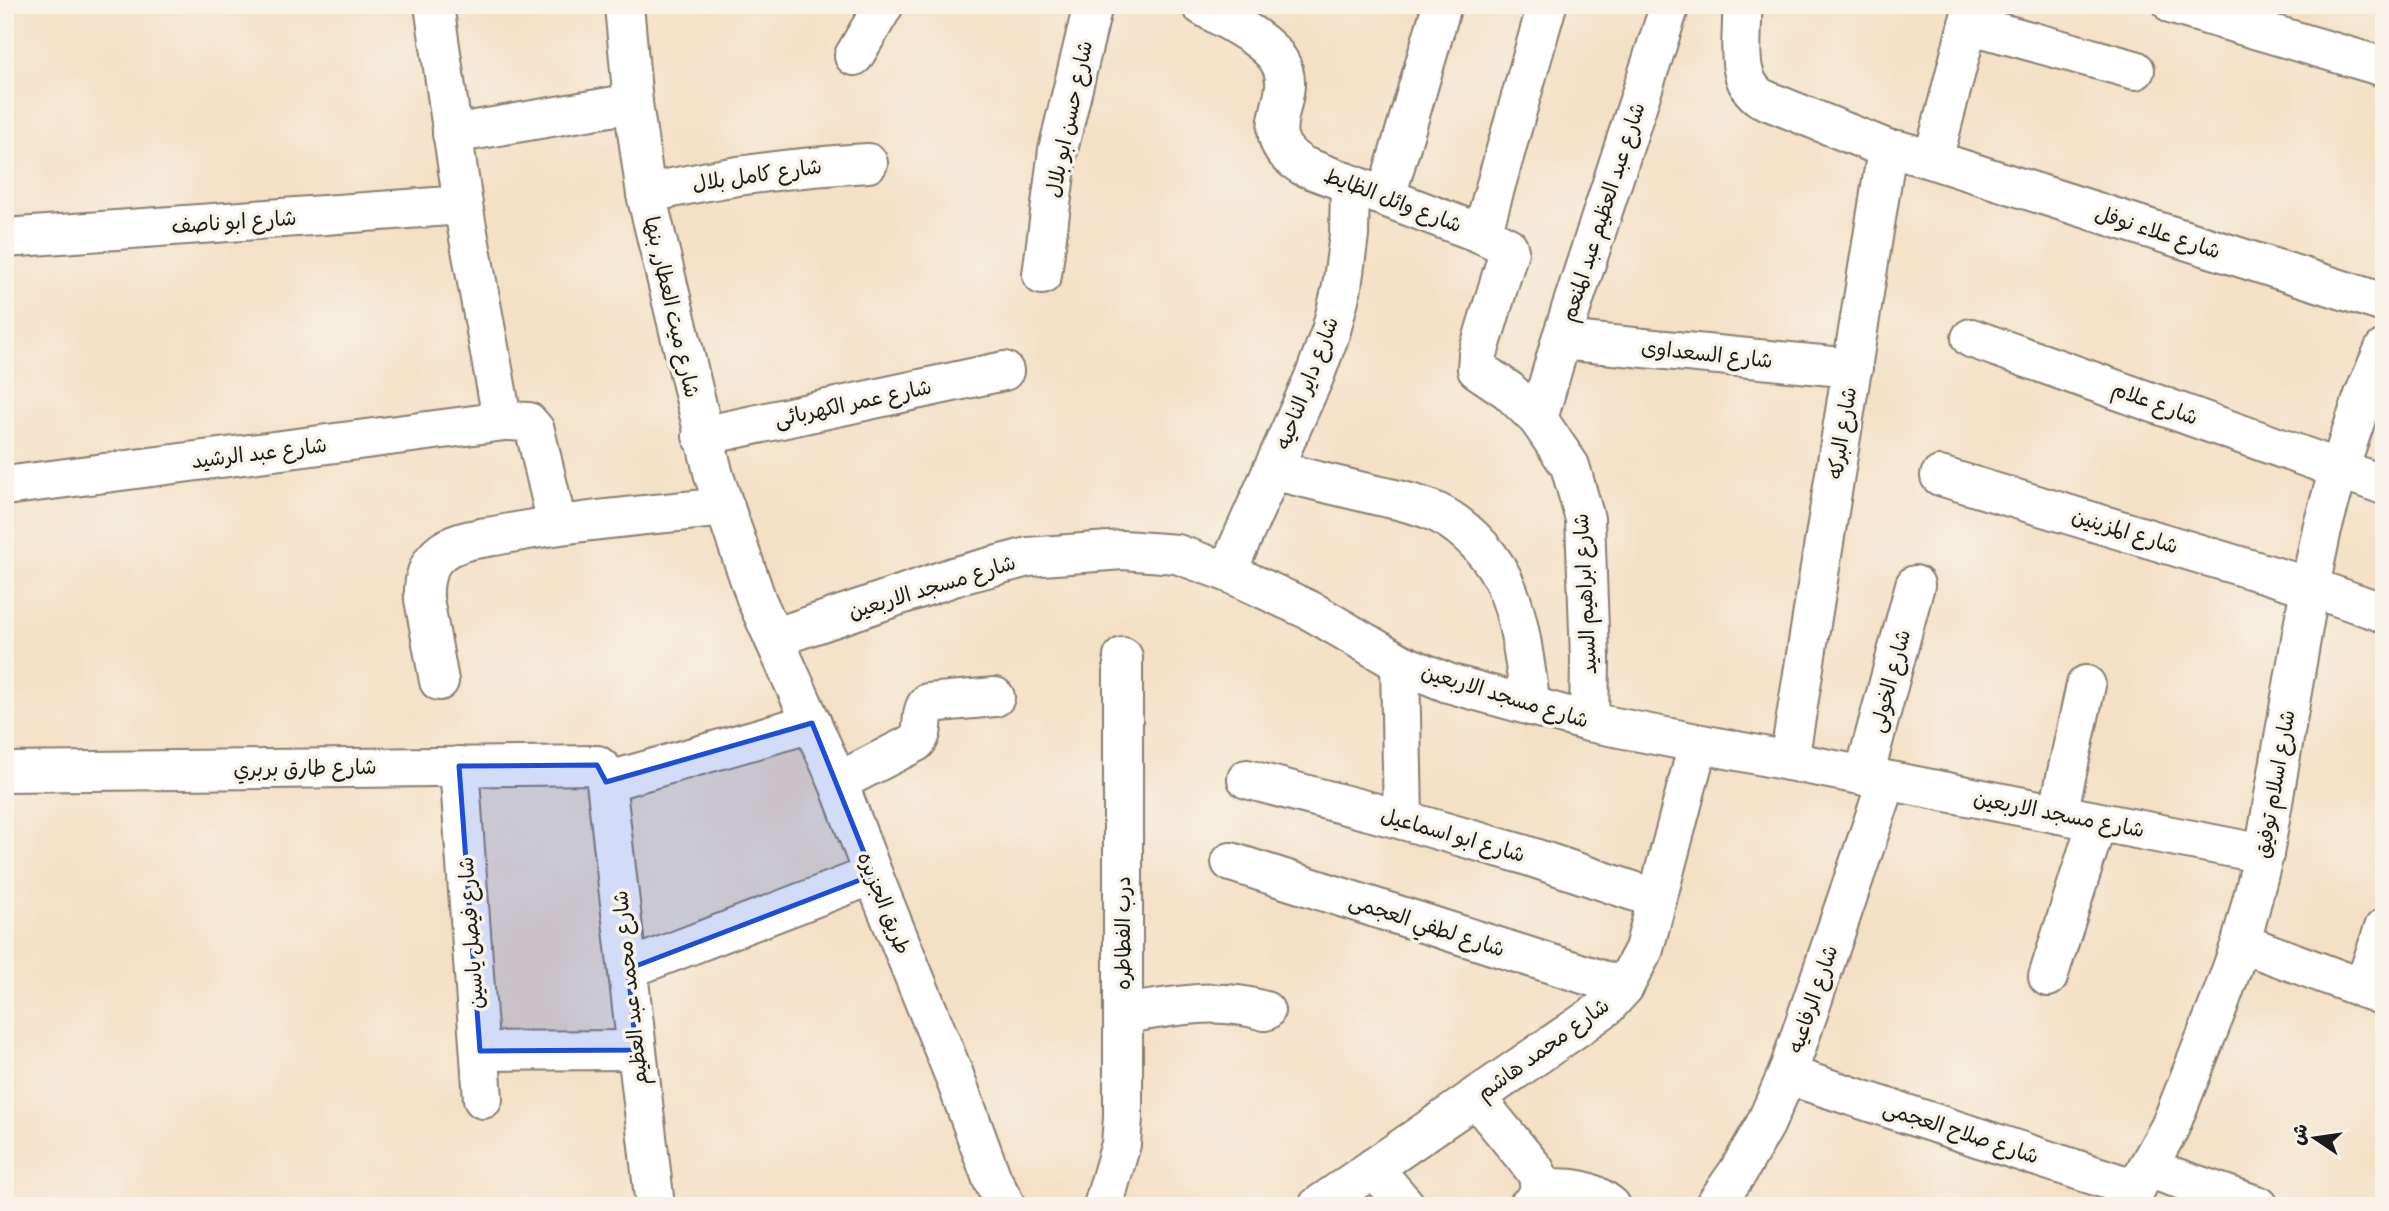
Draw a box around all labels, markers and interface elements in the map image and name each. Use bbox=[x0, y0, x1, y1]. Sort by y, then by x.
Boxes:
street label: شارع حسن ابو بلال bbox=[1044, 39, 1101, 201]
street label: شارع عبد العظيم عبد المنعم bbox=[1559, 100, 1654, 326]
street label: شارع كامل بلال bbox=[691, 157, 824, 200]
street label: شارع وائل الظايط bbox=[1319, 165, 1465, 241]
street label: شارع علاء نوفل bbox=[2091, 203, 2223, 267]
street label: شارع ابو ناصف bbox=[171, 209, 298, 242]
street label: شارع ميت العطار, بنها bbox=[636, 215, 702, 401]
street label: شارع داير الناحيه bbox=[1273, 314, 1347, 454]
street label: شارع السعداوى bbox=[1640, 338, 1774, 377]
street label: شارع عمر الكهربائى bbox=[773, 378, 935, 435]
street label: شارع علام bbox=[2107, 379, 2200, 433]
street label: شارع البركه bbox=[1826, 386, 1865, 481]
street label: شارع عبد الرشيد bbox=[190, 436, 329, 477]
street label: شارع المزينين bbox=[2068, 506, 2180, 562]
street label: شارع ابراهيم السيد bbox=[1572, 512, 1605, 675]
street label: شارع مسجد الاربعين bbox=[846, 553, 1020, 628]
street label: شارع الخولى bbox=[1868, 628, 1919, 736]
street label: شارع مسجد الاربعين bbox=[1417, 662, 1591, 737]
street label: شارع اسلام توفيق bbox=[2253, 708, 2304, 861]
street label: شارع طارق بربري bbox=[233, 758, 377, 785]
street label: شارع مسجد الاربعين bbox=[1971, 789, 2146, 846]
street label: شارع ابو اسماعيل bbox=[1377, 806, 1527, 871]
street label: طريق الجزيره bbox=[849, 849, 913, 959]
street label: شارع فيصل ياسين bbox=[457, 856, 492, 1010]
street label: درب الفطاطره bbox=[1114, 876, 1139, 990]
street label: شارع محمد عبد العظيم bbox=[611, 889, 656, 1086]
street label: شارع لطفي العجمى bbox=[1344, 891, 1507, 968]
street label: شارع الرفاعيه bbox=[1786, 943, 1846, 1057]
street label: شارع محمد هاشم bbox=[1474, 995, 1616, 1108]
street label: شارع صلاح العجمى bbox=[1879, 1098, 2041, 1172]
north arrow bbox=[2280, 1102, 2350, 1172]
text: ش bbox=[2288, 1122, 2315, 1148]

